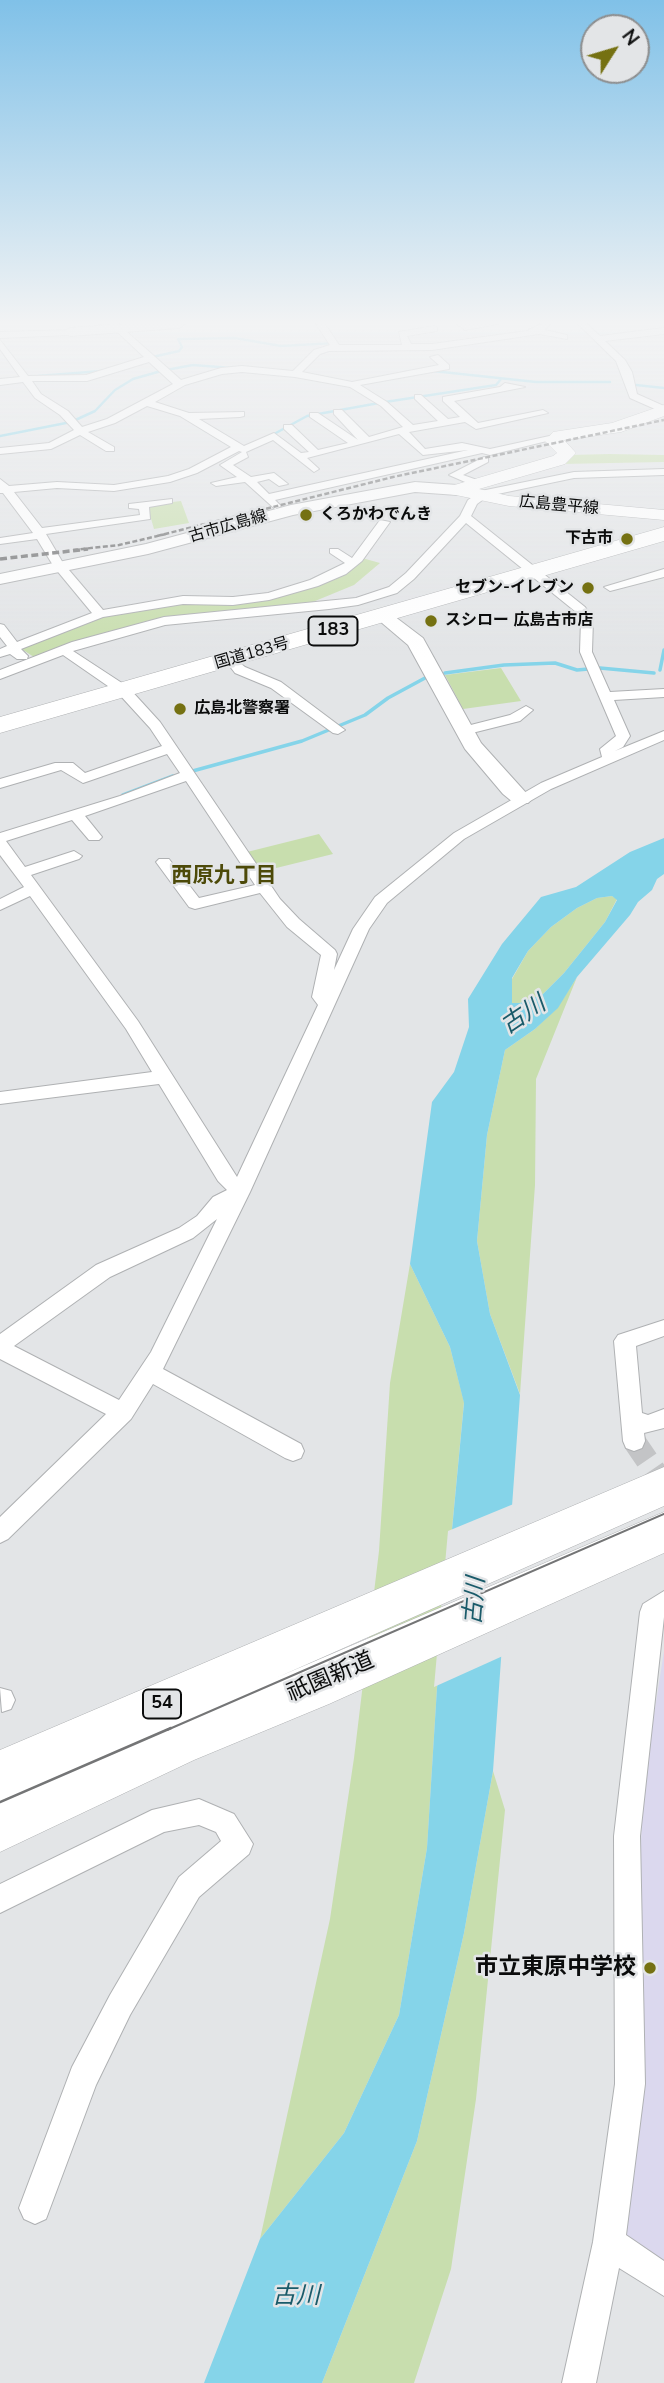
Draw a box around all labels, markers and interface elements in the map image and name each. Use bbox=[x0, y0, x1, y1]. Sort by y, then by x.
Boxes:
north arrow bbox=[580, 14, 650, 84]
text: N bbox=[616, 24, 645, 51]
street label: 広島豊平線 bbox=[518, 493, 600, 519]
place label: くろかわでんき bbox=[320, 505, 432, 525]
street label: 古市広島線 bbox=[187, 507, 269, 547]
marker: くろかわでんき bbox=[298, 507, 314, 523]
place label: 下古市 bbox=[565, 529, 613, 549]
marker: 下古市 bbox=[619, 531, 635, 547]
place label: セブン-イレブン bbox=[455, 578, 574, 598]
marker: セブン-イレブン bbox=[580, 580, 596, 596]
place label: スシロー 広島古市店 bbox=[445, 611, 593, 631]
marker: スシロー 広島古市店 bbox=[423, 613, 439, 629]
road number: 183 bbox=[308, 616, 358, 646]
street label: 国道183号 bbox=[212, 634, 292, 674]
place label: 広島北警察署 bbox=[194, 699, 290, 719]
marker: 広島北警察署 bbox=[172, 701, 188, 717]
district label: 西原九丁目 bbox=[172, 864, 276, 890]
water label: 古川 bbox=[496, 991, 552, 1041]
water label: 古川 bbox=[460, 1576, 492, 1626]
street label: 祇園新道 bbox=[283, 1647, 379, 1709]
road number: 54 bbox=[143, 1689, 181, 1718]
place label: 市立東原中学校 bbox=[475, 1954, 636, 1982]
marker: 市立東原中学校 bbox=[642, 1960, 658, 1976]
water label: 古川 bbox=[272, 2283, 320, 2311]

